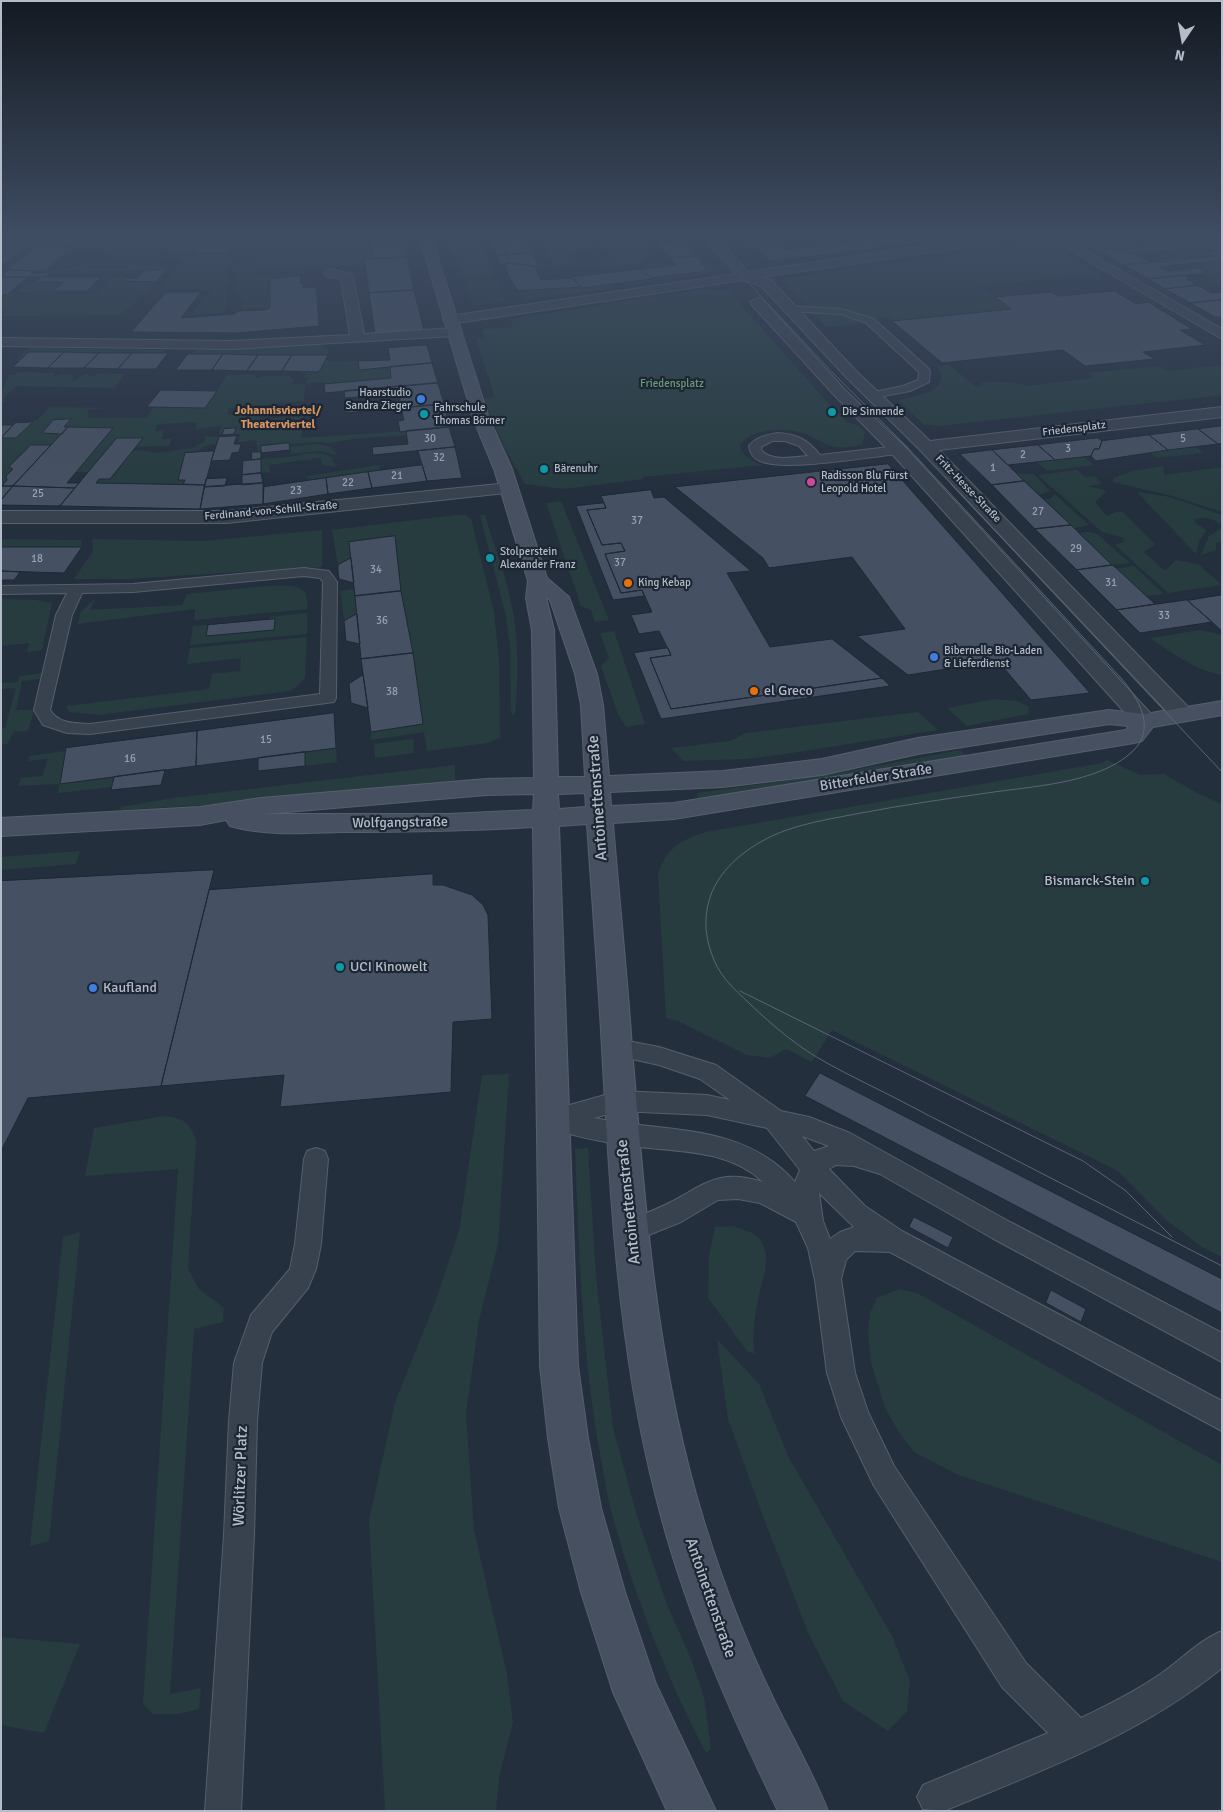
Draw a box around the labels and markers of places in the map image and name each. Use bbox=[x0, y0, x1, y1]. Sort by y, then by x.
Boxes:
place label: Haarstudio Sandra Zieger bbox=[345, 386, 411, 412]
marker: Haarstudio Sandra Zieger bbox=[415, 393, 427, 405]
place label: Fahrschule Thomas Börner bbox=[434, 401, 505, 427]
place label: Die Sinnende bbox=[842, 405, 904, 419]
marker: Die Sinnende bbox=[826, 406, 838, 418]
marker: Fahrschule Thomas Börner bbox=[418, 408, 430, 420]
place label: Bärenuhr bbox=[554, 462, 598, 476]
marker: Bärenuhr bbox=[538, 463, 550, 475]
place label: Radisson Blu Fürst Leopold Hotel bbox=[821, 469, 908, 495]
marker: Radisson Blu Fürst Leopold Hotel bbox=[805, 476, 817, 488]
place label: Stolperstein Alexander Franz bbox=[500, 545, 576, 571]
marker: Stolperstein Alexander Franz bbox=[484, 552, 496, 564]
place label: King Kebap bbox=[638, 576, 691, 590]
marker: King Kebap bbox=[622, 577, 634, 589]
place label: Bibernelle Bio-Laden & Lieferdienst bbox=[944, 644, 1042, 670]
marker: Bibernelle Bio-Laden & Lieferdienst bbox=[928, 651, 940, 663]
place label: el Greco bbox=[764, 683, 813, 699]
marker: el Greco bbox=[748, 685, 760, 697]
place label: Bismarck-Stein bbox=[1044, 873, 1135, 889]
marker: Bismarck-Stein bbox=[1139, 875, 1151, 887]
place label: UCI Kinowelt bbox=[350, 959, 428, 975]
marker: UCI Kinowelt bbox=[334, 961, 346, 973]
place label: Kaufland bbox=[103, 980, 157, 996]
marker: Kaufland bbox=[87, 982, 99, 994]

